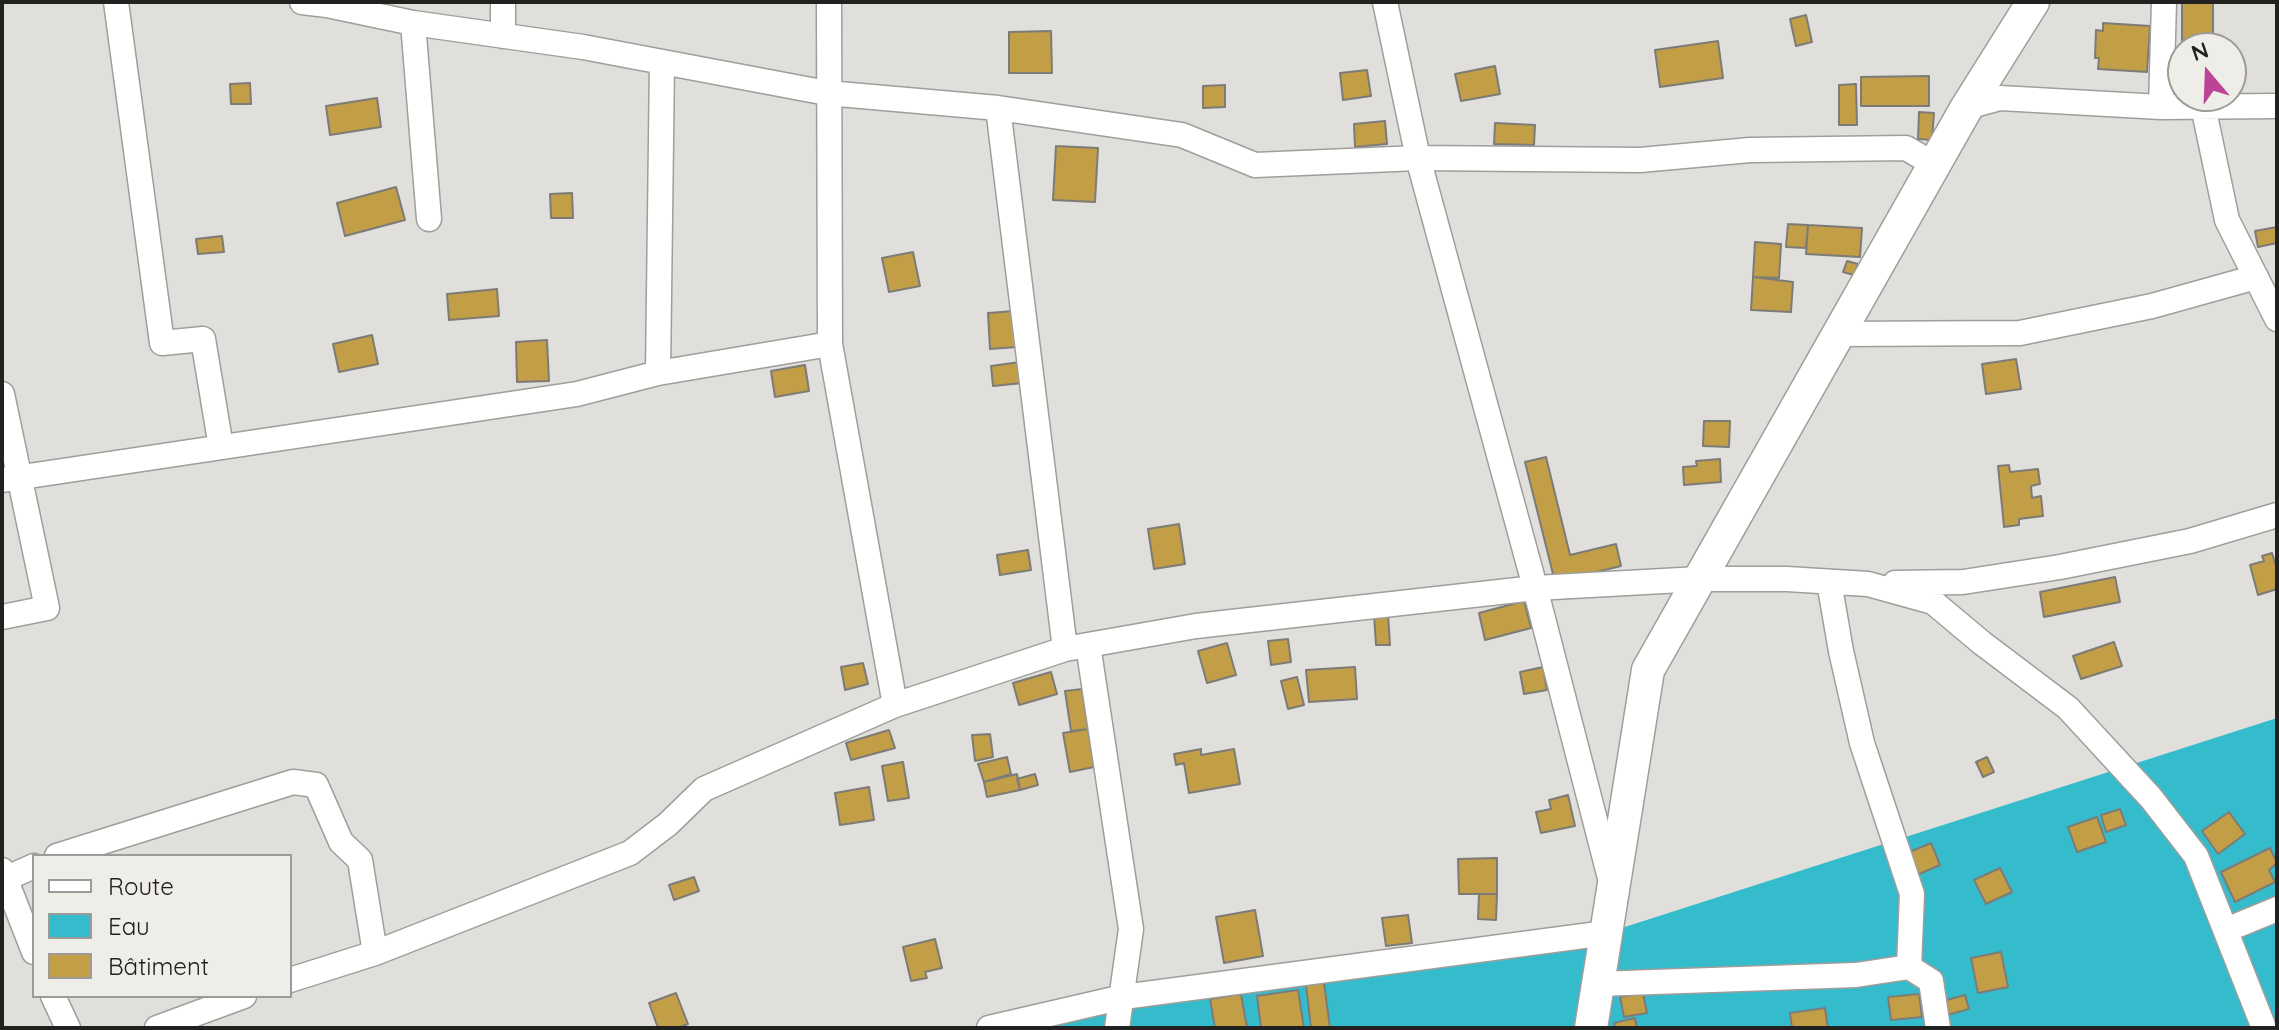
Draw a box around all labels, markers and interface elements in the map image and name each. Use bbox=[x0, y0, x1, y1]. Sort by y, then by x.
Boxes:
north arrow bbox=[2167, 32, 2247, 112]
text: N bbox=[2188, 35, 2212, 67]
legend bbox=[32, 854, 292, 998]
text: Route bbox=[108, 871, 174, 901]
text: Eau bbox=[108, 911, 150, 941]
text: Bâtiment bbox=[108, 951, 209, 981]

